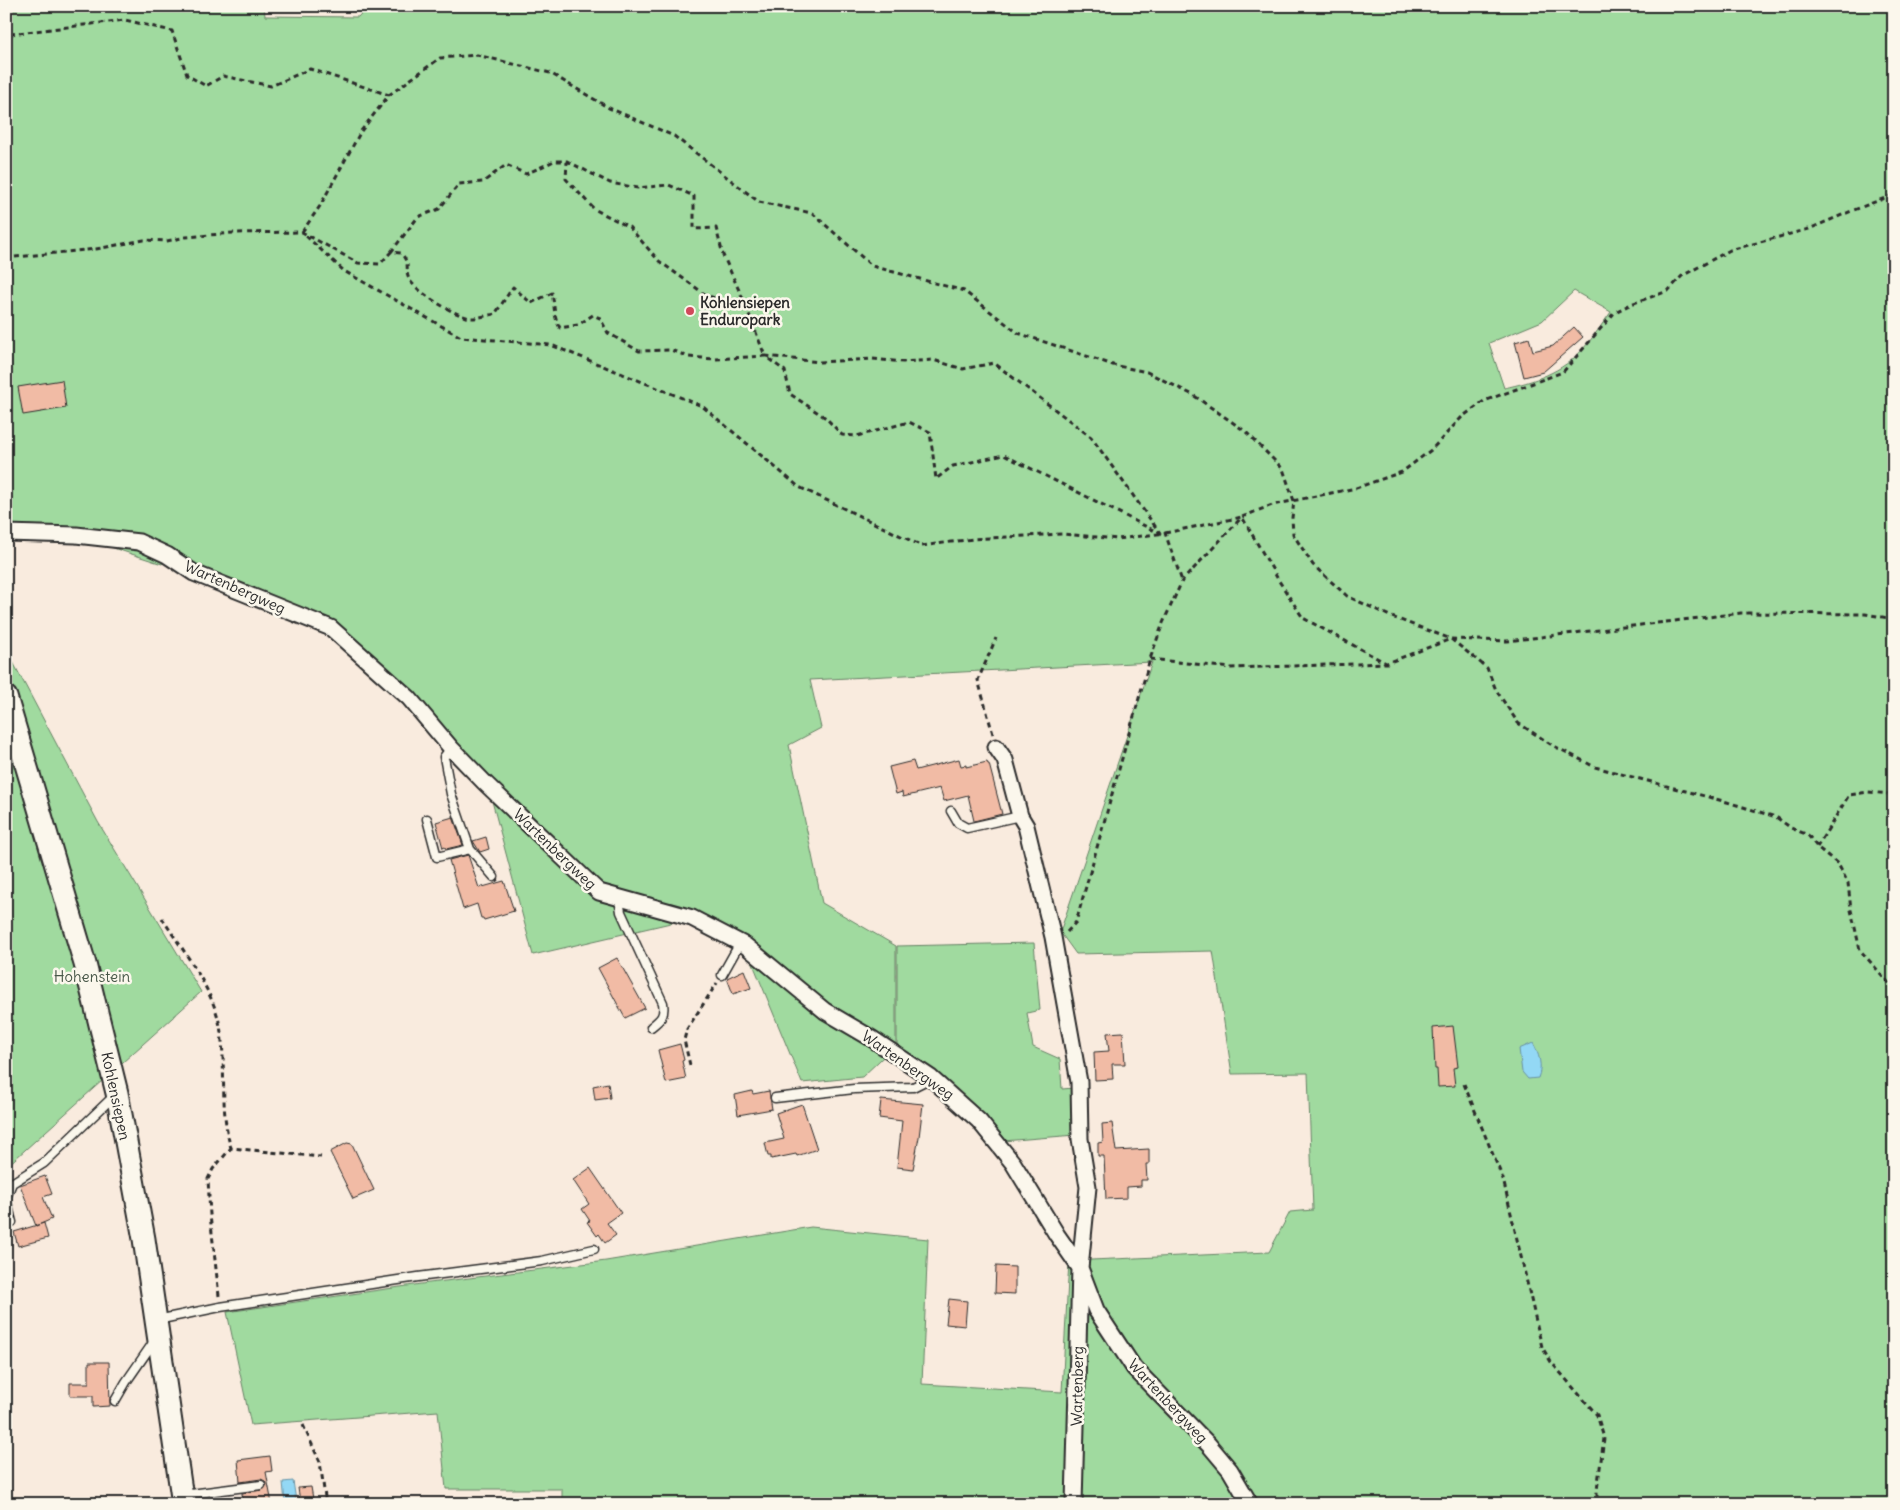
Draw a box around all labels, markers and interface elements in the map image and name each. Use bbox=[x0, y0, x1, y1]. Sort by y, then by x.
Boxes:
place label: Kohlensiepen Enduropark bbox=[700, 293, 790, 330]
marker: Kohlensiepen Enduropark bbox=[684, 305, 696, 317]
street label: Wartenbergweg bbox=[182, 556, 288, 618]
street label: Wartenbergweg bbox=[509, 805, 601, 893]
park label: Hohenstein bbox=[54, 967, 131, 986]
street label: Wartenbergweg bbox=[858, 1026, 958, 1104]
street label: Kohlensiepen bbox=[97, 1050, 135, 1142]
street label: Wartenberg bbox=[1067, 1346, 1087, 1426]
street label: Wartenbergweg bbox=[1124, 1355, 1212, 1447]

